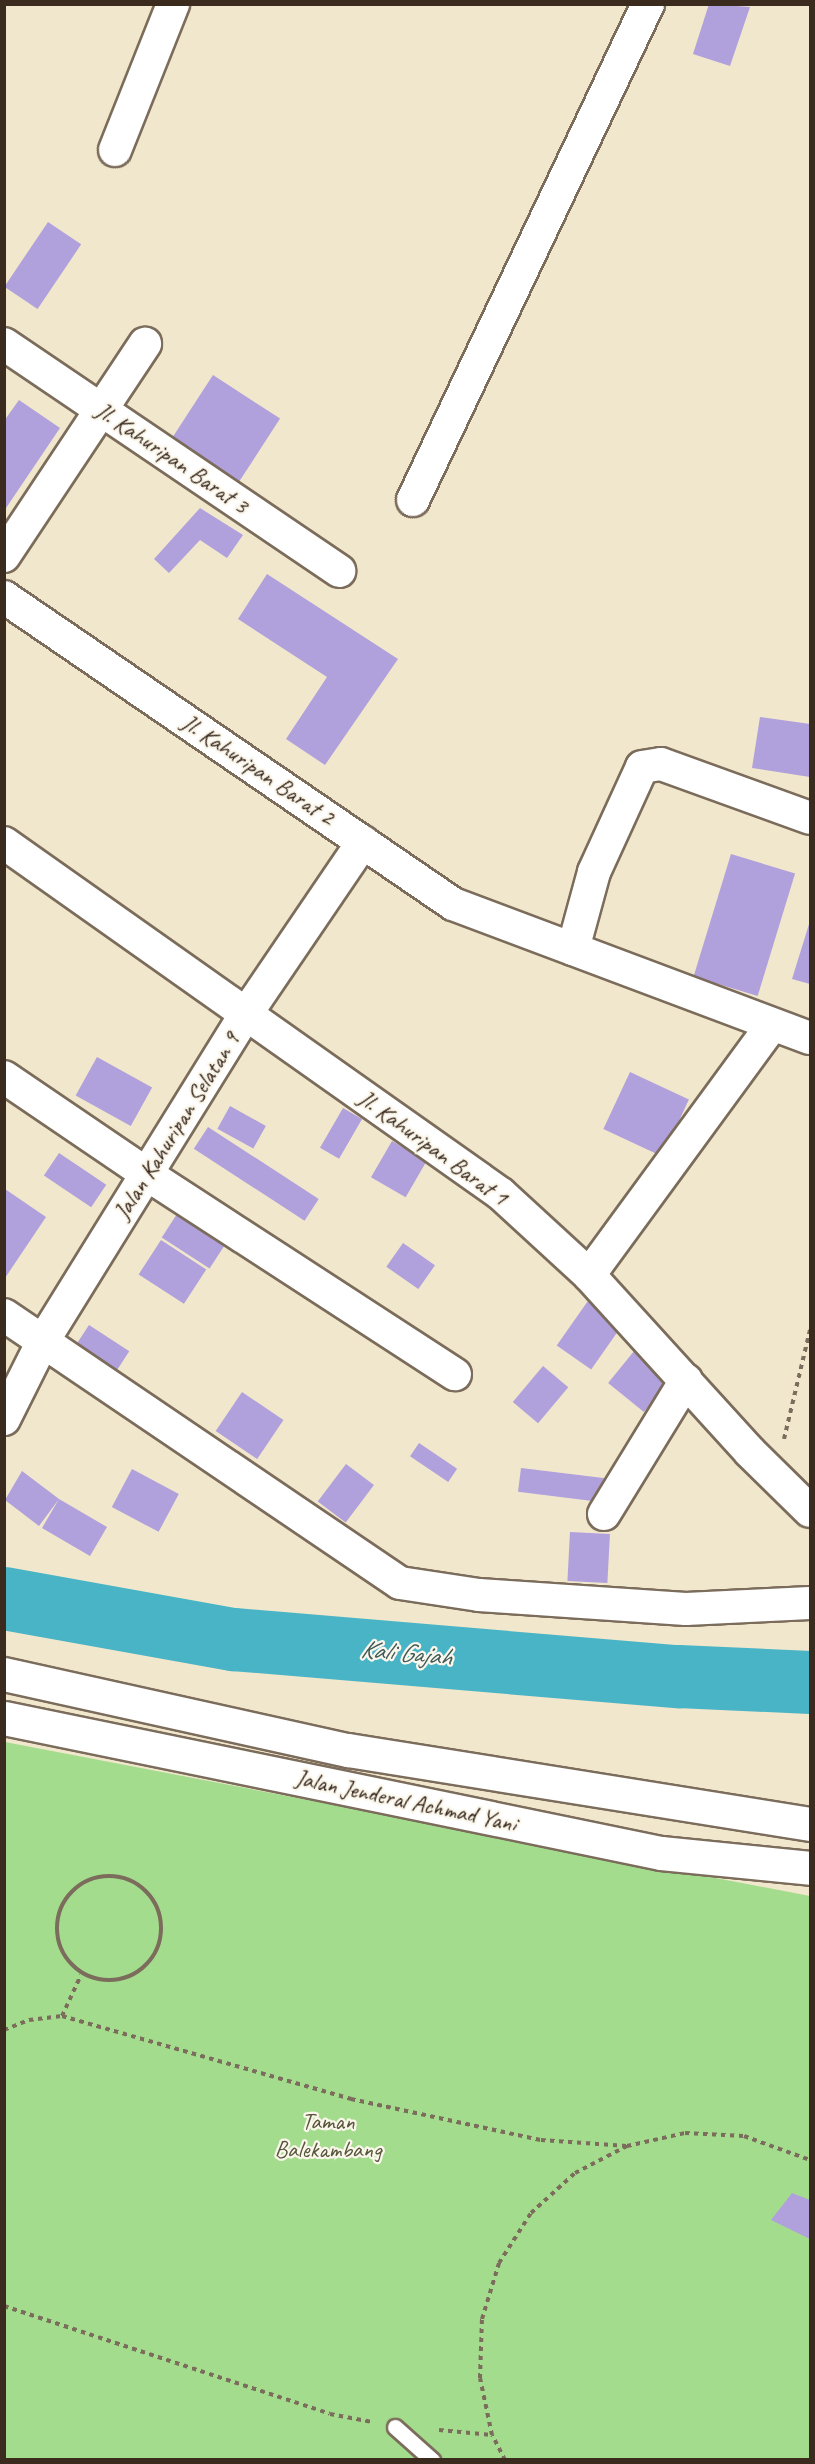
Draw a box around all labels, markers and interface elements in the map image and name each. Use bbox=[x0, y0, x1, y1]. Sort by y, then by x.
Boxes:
street label: Jl. Kahuripan Barat 3 bbox=[90, 396, 254, 520]
street label: Jl. Kahuripan Barat 2 bbox=[176, 708, 340, 832]
street label: Jalan Kahuripan Selatan 9 bbox=[107, 1026, 247, 1226]
street label: Jl. Kahuripan Barat 1 bbox=[352, 1084, 514, 1212]
water label: Kali Gajah bbox=[360, 1634, 452, 1672]
street label: Jalan Jenderal Achmad Yani bbox=[292, 1763, 520, 1839]
park label: Taman Balekambang bbox=[275, 2108, 381, 2164]

